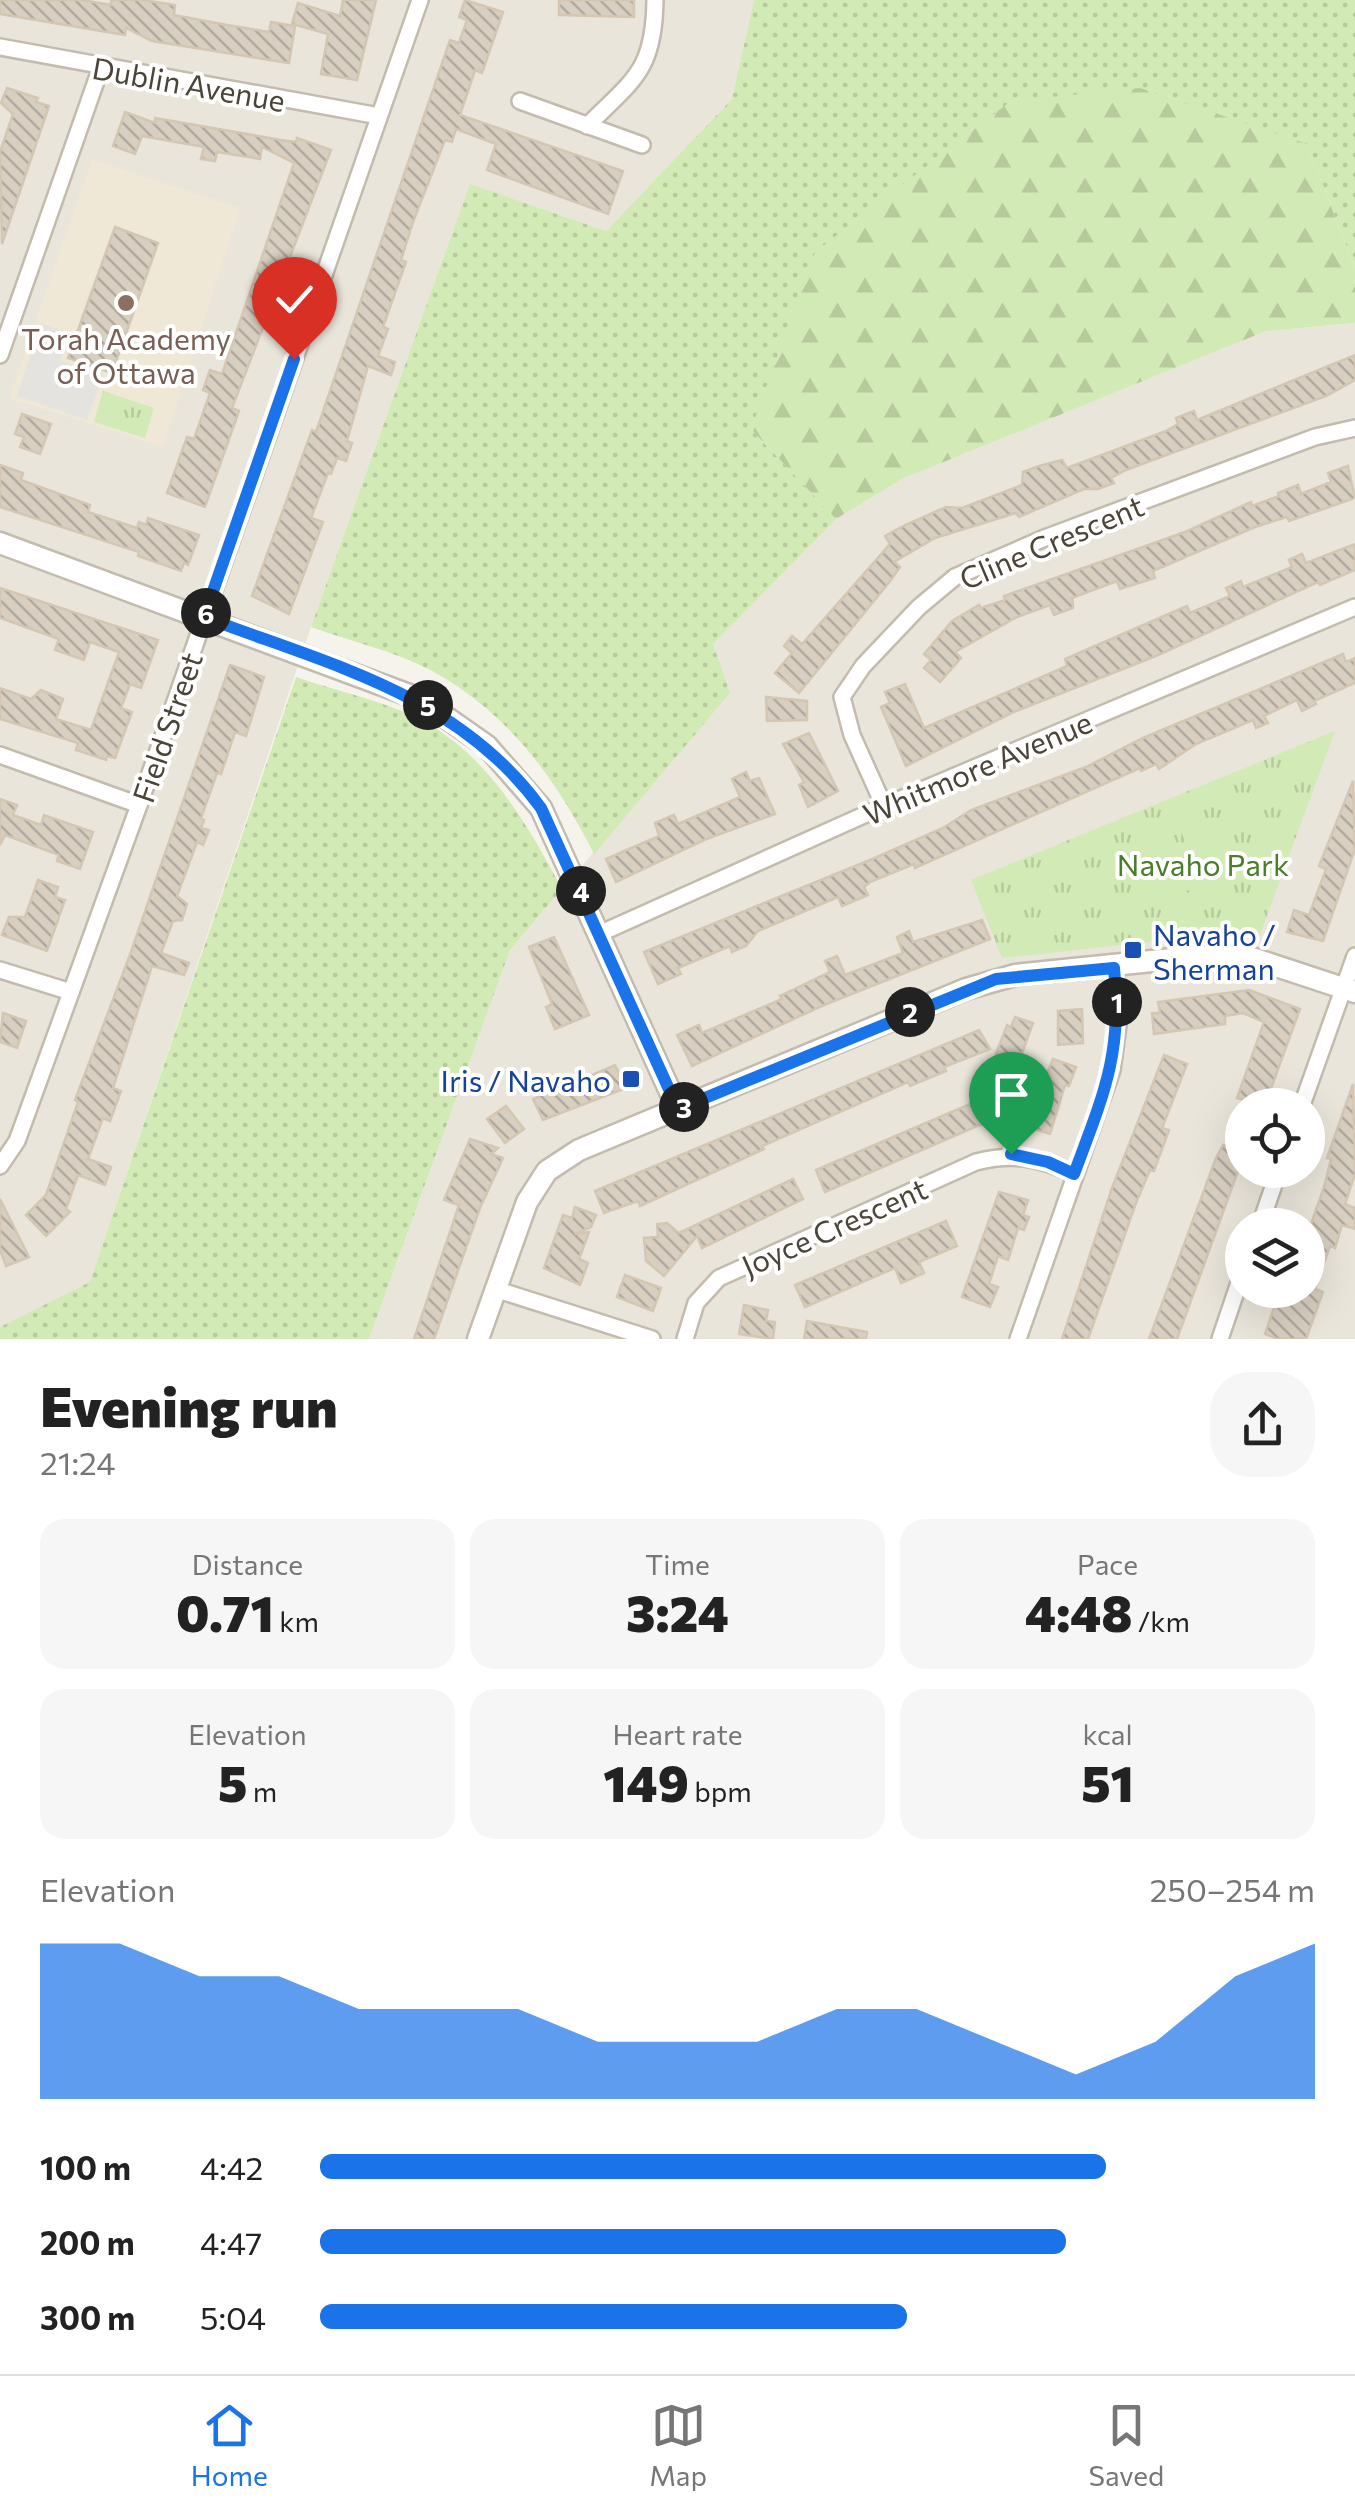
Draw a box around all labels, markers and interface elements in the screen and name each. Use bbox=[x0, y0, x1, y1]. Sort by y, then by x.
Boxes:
street label: Dublin Avenue bbox=[90, 48, 288, 118]
pin bbox=[252, 257, 337, 360]
icon: check bbox=[267, 272, 322, 327]
marker: Torah Academy of Ottawa bbox=[115, 292, 137, 314]
place label: Torah Academy of Ottawa bbox=[21, 319, 231, 390]
street label: Cline Crescent bbox=[953, 486, 1149, 596]
pin: 6 bbox=[181, 588, 231, 638]
text: 6 bbox=[197, 596, 215, 630]
street label: Field Street bbox=[123, 647, 209, 807]
pin: 5 bbox=[403, 680, 453, 730]
text: 5 bbox=[420, 688, 436, 722]
street label: Whitmore Avenue bbox=[857, 702, 1097, 832]
park label: Navaho Park bbox=[1117, 845, 1289, 882]
pin: 4 bbox=[556, 866, 606, 916]
text: 4 bbox=[572, 874, 590, 908]
place label: Navaho / Sherman bbox=[1153, 915, 1276, 986]
marker: Navaho / Sherman bbox=[1122, 939, 1144, 961]
pin: 1 bbox=[1092, 977, 1142, 1027]
text: 1 bbox=[1111, 985, 1123, 1019]
pin: 2 bbox=[885, 987, 935, 1037]
text: 2 bbox=[902, 995, 918, 1029]
pin bbox=[969, 1052, 1054, 1155]
place label: Iris / Navaho bbox=[441, 1061, 611, 1098]
icon: arrive bbox=[984, 1067, 1039, 1122]
marker: Iris / Navaho bbox=[620, 1068, 642, 1090]
pin: 3 bbox=[659, 1082, 709, 1132]
map controls bbox=[1225, 1088, 1325, 1308]
button: locate bbox=[1225, 1088, 1325, 1188]
text: 3 bbox=[676, 1090, 692, 1124]
street label: Joyce Crescent bbox=[735, 1169, 933, 1283]
button: layers bbox=[1225, 1208, 1325, 1308]
text: Evening run bbox=[40, 1371, 338, 1438]
button: share bbox=[1210, 1372, 1315, 1477]
text: 21:24 bbox=[40, 1442, 115, 1482]
text: Distance bbox=[192, 1547, 303, 1581]
text: Time bbox=[645, 1547, 710, 1581]
text: Pace bbox=[1077, 1547, 1138, 1581]
text: 0.71 bbox=[176, 1581, 274, 1642]
text: 3:24 bbox=[626, 1581, 729, 1642]
text: 4:48 bbox=[1025, 1581, 1132, 1642]
text: km bbox=[274, 1604, 319, 1638]
text: /km bbox=[1132, 1604, 1190, 1638]
text: Elevation bbox=[188, 1717, 307, 1751]
text: Heart rate bbox=[612, 1717, 743, 1751]
text: kcal bbox=[1082, 1717, 1133, 1751]
text: 5 bbox=[218, 1751, 247, 1812]
text: 149 bbox=[603, 1751, 689, 1812]
text: 51 bbox=[1081, 1751, 1134, 1812]
text: m bbox=[247, 1774, 277, 1808]
text: bpm bbox=[689, 1774, 752, 1808]
text: Elevation bbox=[40, 1869, 175, 1909]
text: 250–254 m bbox=[1150, 1869, 1315, 1909]
text: 100 m bbox=[40, 2147, 131, 2187]
text: 4:42 bbox=[200, 2147, 263, 2187]
text: 200 m bbox=[40, 2222, 135, 2262]
text: 4:47 bbox=[200, 2222, 262, 2262]
text: 300 m bbox=[40, 2297, 135, 2337]
text: 5:04 bbox=[200, 2297, 266, 2337]
tab: Home bbox=[191, 2398, 268, 2492]
tab: Map bbox=[649, 2398, 707, 2492]
tab: Saved bbox=[1089, 2398, 1164, 2492]

